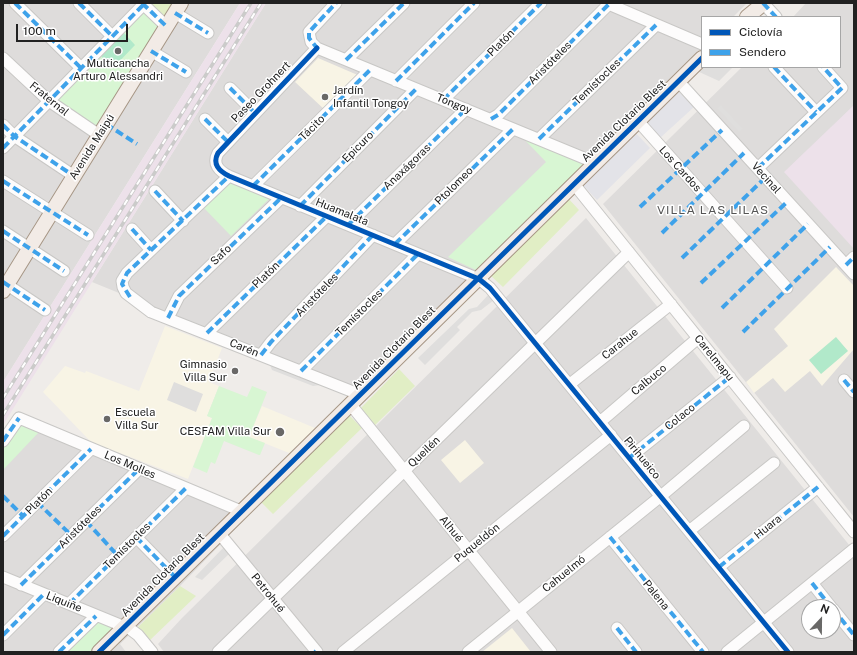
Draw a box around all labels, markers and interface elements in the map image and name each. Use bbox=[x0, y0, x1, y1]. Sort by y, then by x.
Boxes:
scale bar bbox=[18, 16, 130, 42]
legend bbox=[701, 16, 841, 68]
text: 100 m bbox=[23, 24, 56, 38]
text: Ciclovía bbox=[739, 25, 782, 39]
street label: Platón bbox=[485, 27, 517, 59]
street label: Aristóteles bbox=[526, 39, 574, 87]
text: Sendero bbox=[739, 45, 786, 59]
marker: Multicancha Arturo Alessandri bbox=[113, 46, 123, 56]
street label: Temístocles bbox=[571, 56, 623, 108]
place label: Multicancha Arturo Alessandri bbox=[73, 57, 163, 83]
street label: Paseo Grohnert bbox=[229, 59, 293, 125]
street label: Avenida Clotario Blest bbox=[579, 77, 669, 165]
street label: Fraternal bbox=[27, 79, 71, 119]
place label: Jardín Infantil Tongoy bbox=[333, 84, 409, 110]
street label: Tongoy bbox=[434, 91, 474, 117]
marker: Jardín Infantil Tongoy bbox=[320, 92, 330, 102]
street label: Avenida Maipú bbox=[67, 112, 117, 182]
street label: Tácito bbox=[296, 112, 328, 144]
street label: Epicuro bbox=[340, 129, 376, 165]
street label: Anaxágoras bbox=[381, 141, 433, 193]
street label: Los Cardos bbox=[656, 144, 704, 194]
street label: Vecinal bbox=[749, 160, 783, 196]
street label: Ptolomeo bbox=[432, 164, 476, 208]
street label: Huamalata bbox=[314, 195, 370, 229]
district label: VILLA LAS LILAS bbox=[657, 203, 769, 217]
street label: Safo bbox=[208, 242, 234, 268]
street label: Platón bbox=[250, 259, 282, 291]
street label: Aristóteles bbox=[293, 270, 341, 320]
street label: Temístocles bbox=[333, 287, 385, 339]
street label: Avenida Clotario Blest bbox=[350, 304, 438, 392]
street label: Carahue bbox=[599, 325, 641, 363]
street label: Carelmapu bbox=[691, 332, 737, 384]
street label: Carén bbox=[227, 336, 261, 360]
place label: Gimnasio Villa Sur bbox=[180, 358, 227, 384]
street label: Calbuco bbox=[629, 361, 669, 399]
marker: Gimnasio Villa Sur bbox=[230, 366, 240, 376]
street label: Colaco bbox=[662, 401, 698, 433]
place label: Escuela Villa Sur bbox=[115, 406, 159, 432]
marker: Escuela Villa Sur bbox=[102, 414, 112, 424]
place label: CESFAM Villa Sur bbox=[180, 425, 271, 439]
marker: CESFAM Villa Sur bbox=[274, 426, 286, 438]
street label: Queilén bbox=[405, 434, 443, 470]
street label: Pirihueico bbox=[621, 434, 663, 482]
street label: Los Molles bbox=[102, 448, 158, 482]
street label: Platón bbox=[23, 485, 55, 517]
street label: Aristóteles bbox=[56, 503, 104, 551]
street label: Huara bbox=[752, 512, 784, 542]
street label: Alhué bbox=[436, 513, 466, 545]
street label: Temístocles bbox=[101, 520, 153, 572]
street label: Puqueldón bbox=[452, 521, 502, 565]
street label: Avenida Clotario Blest bbox=[119, 531, 207, 619]
street label: Cahuelmó bbox=[540, 553, 588, 595]
street label: Petrohué bbox=[248, 571, 288, 615]
street label: Palena bbox=[640, 577, 672, 613]
street label: Liquiñe bbox=[44, 589, 84, 615]
north arrow bbox=[801, 599, 841, 639]
text: N bbox=[819, 602, 831, 616]

